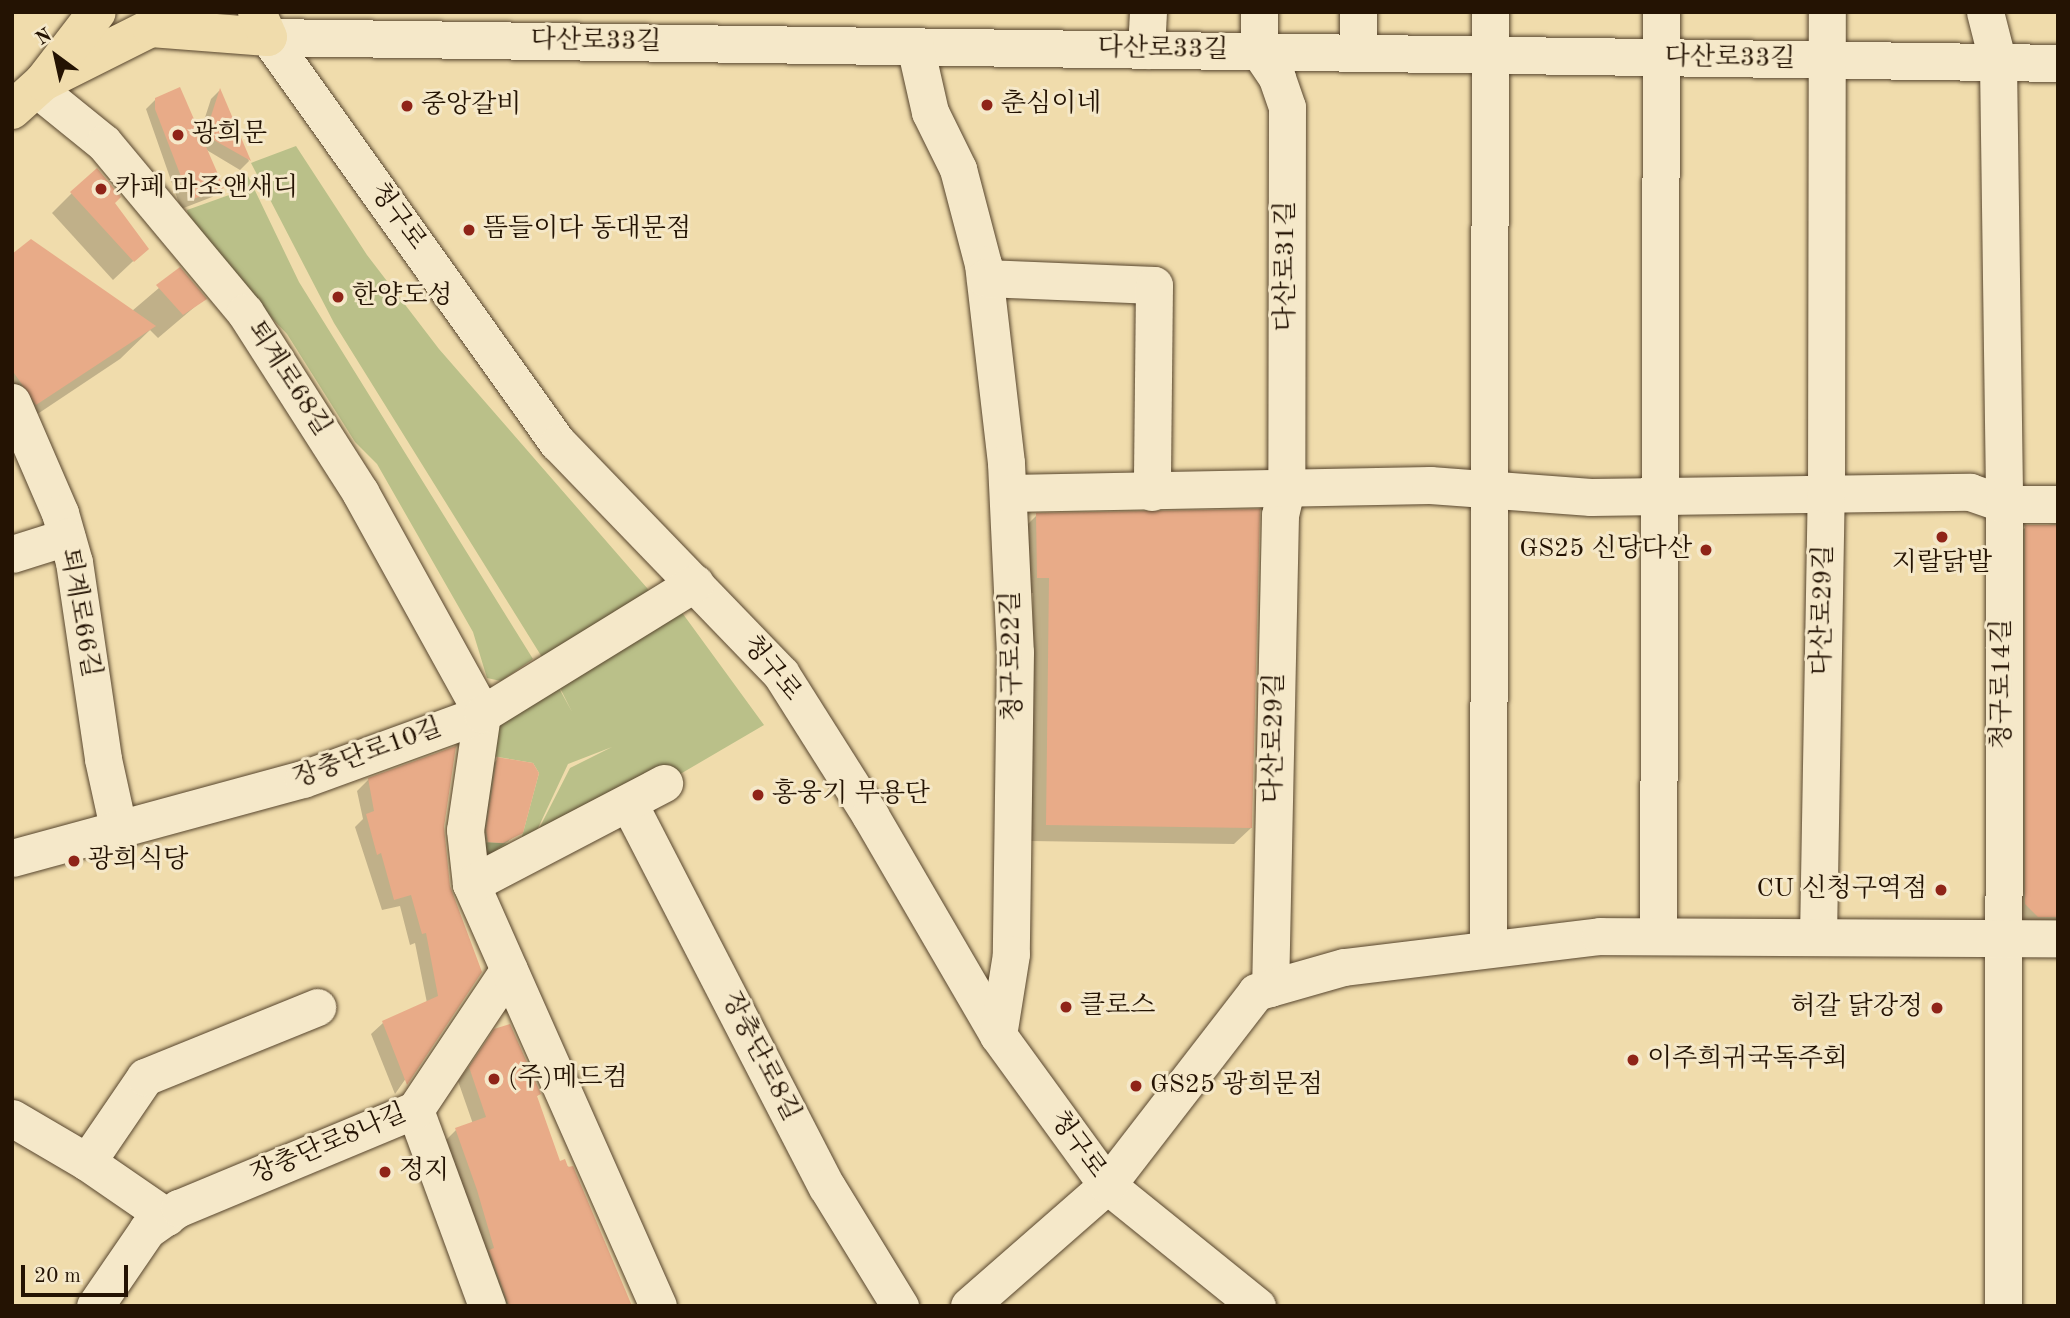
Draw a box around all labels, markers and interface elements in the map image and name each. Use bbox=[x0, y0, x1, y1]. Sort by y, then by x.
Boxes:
north arrow bbox=[21, 21, 91, 91]
street label: 다산로33길 bbox=[530, 25, 662, 59]
text: N bbox=[33, 26, 56, 50]
street label: 다산로33길 bbox=[1097, 33, 1229, 67]
street label: 다산로33길 bbox=[1664, 42, 1796, 76]
place label: 춘심이네 bbox=[1001, 89, 1101, 121]
place label: 중앙갈비 bbox=[421, 90, 521, 122]
marker: 춘심이네 bbox=[979, 97, 995, 113]
marker: 중앙갈비 bbox=[399, 98, 415, 114]
place label: 광희문 bbox=[192, 119, 267, 151]
marker: 광희문 bbox=[170, 127, 186, 143]
place label: 카페 마조앤새디 bbox=[115, 173, 298, 205]
street label: 청구로 bbox=[362, 177, 432, 257]
marker: 카페 마조앤새디 bbox=[93, 181, 109, 197]
street label: 다산로31길 bbox=[1271, 201, 1303, 331]
place label: 뜸들이다 동대문점 bbox=[483, 214, 691, 246]
marker: 뜸들이다 동대문점 bbox=[461, 222, 477, 238]
place label: 한양도성 bbox=[352, 281, 452, 313]
marker: 한양도성 bbox=[330, 289, 346, 305]
street label: 퇴계로68길 bbox=[239, 316, 337, 442]
marker: 지랄닭발 bbox=[1934, 529, 1950, 545]
place label: GS25 신당다산 bbox=[1519, 534, 1692, 566]
marker: GS25 신당다산 bbox=[1698, 542, 1714, 558]
street label: 다산로29길 bbox=[1807, 544, 1841, 676]
street label: 퇴계로66길 bbox=[52, 546, 106, 680]
place label: 지랄닭발 bbox=[1892, 548, 1992, 580]
street label: 청구로22길 bbox=[996, 590, 1030, 722]
street label: 청구로14길 bbox=[1987, 619, 2019, 749]
street label: 청구로 bbox=[735, 630, 807, 708]
street label: 다산로29길 bbox=[1258, 672, 1292, 804]
street label: 장충단로10길 bbox=[289, 713, 447, 795]
place label: 홍웅기 무용단 bbox=[772, 779, 930, 811]
marker: 홍웅기 무용단 bbox=[750, 787, 766, 803]
place label: 광희식당 bbox=[88, 845, 188, 877]
marker: 광희식당 bbox=[66, 853, 82, 869]
place label: CU 신청구역점 bbox=[1756, 874, 1927, 906]
marker: CU 신청구역점 bbox=[1933, 882, 1949, 898]
street label: 장충단로8길 bbox=[714, 987, 806, 1127]
place label: 클로스 bbox=[1080, 991, 1155, 1023]
place label: 허갈 닭강정 bbox=[1790, 992, 1923, 1024]
marker: 클로스 bbox=[1058, 999, 1074, 1015]
marker: 허갈 닭강정 bbox=[1929, 1000, 1945, 1016]
place label: 이주희귀국독주회 bbox=[1647, 1044, 1848, 1076]
marker: 이주희귀국독주회 bbox=[1625, 1052, 1641, 1068]
place label: (주)메드컴 bbox=[508, 1063, 628, 1095]
place label: GS25 광희문점 bbox=[1150, 1070, 1323, 1102]
marker: (주)메드컴 bbox=[486, 1071, 502, 1087]
marker: GS25 광희문점 bbox=[1128, 1078, 1144, 1094]
street label: 장충단로8나길 bbox=[247, 1098, 411, 1192]
street label: 청구로 bbox=[1042, 1105, 1112, 1185]
place label: 정지 bbox=[399, 1156, 449, 1188]
marker: 정지 bbox=[377, 1164, 393, 1180]
scale bar bbox=[24, 1252, 131, 1296]
text: 20 m bbox=[34, 1266, 81, 1287]

